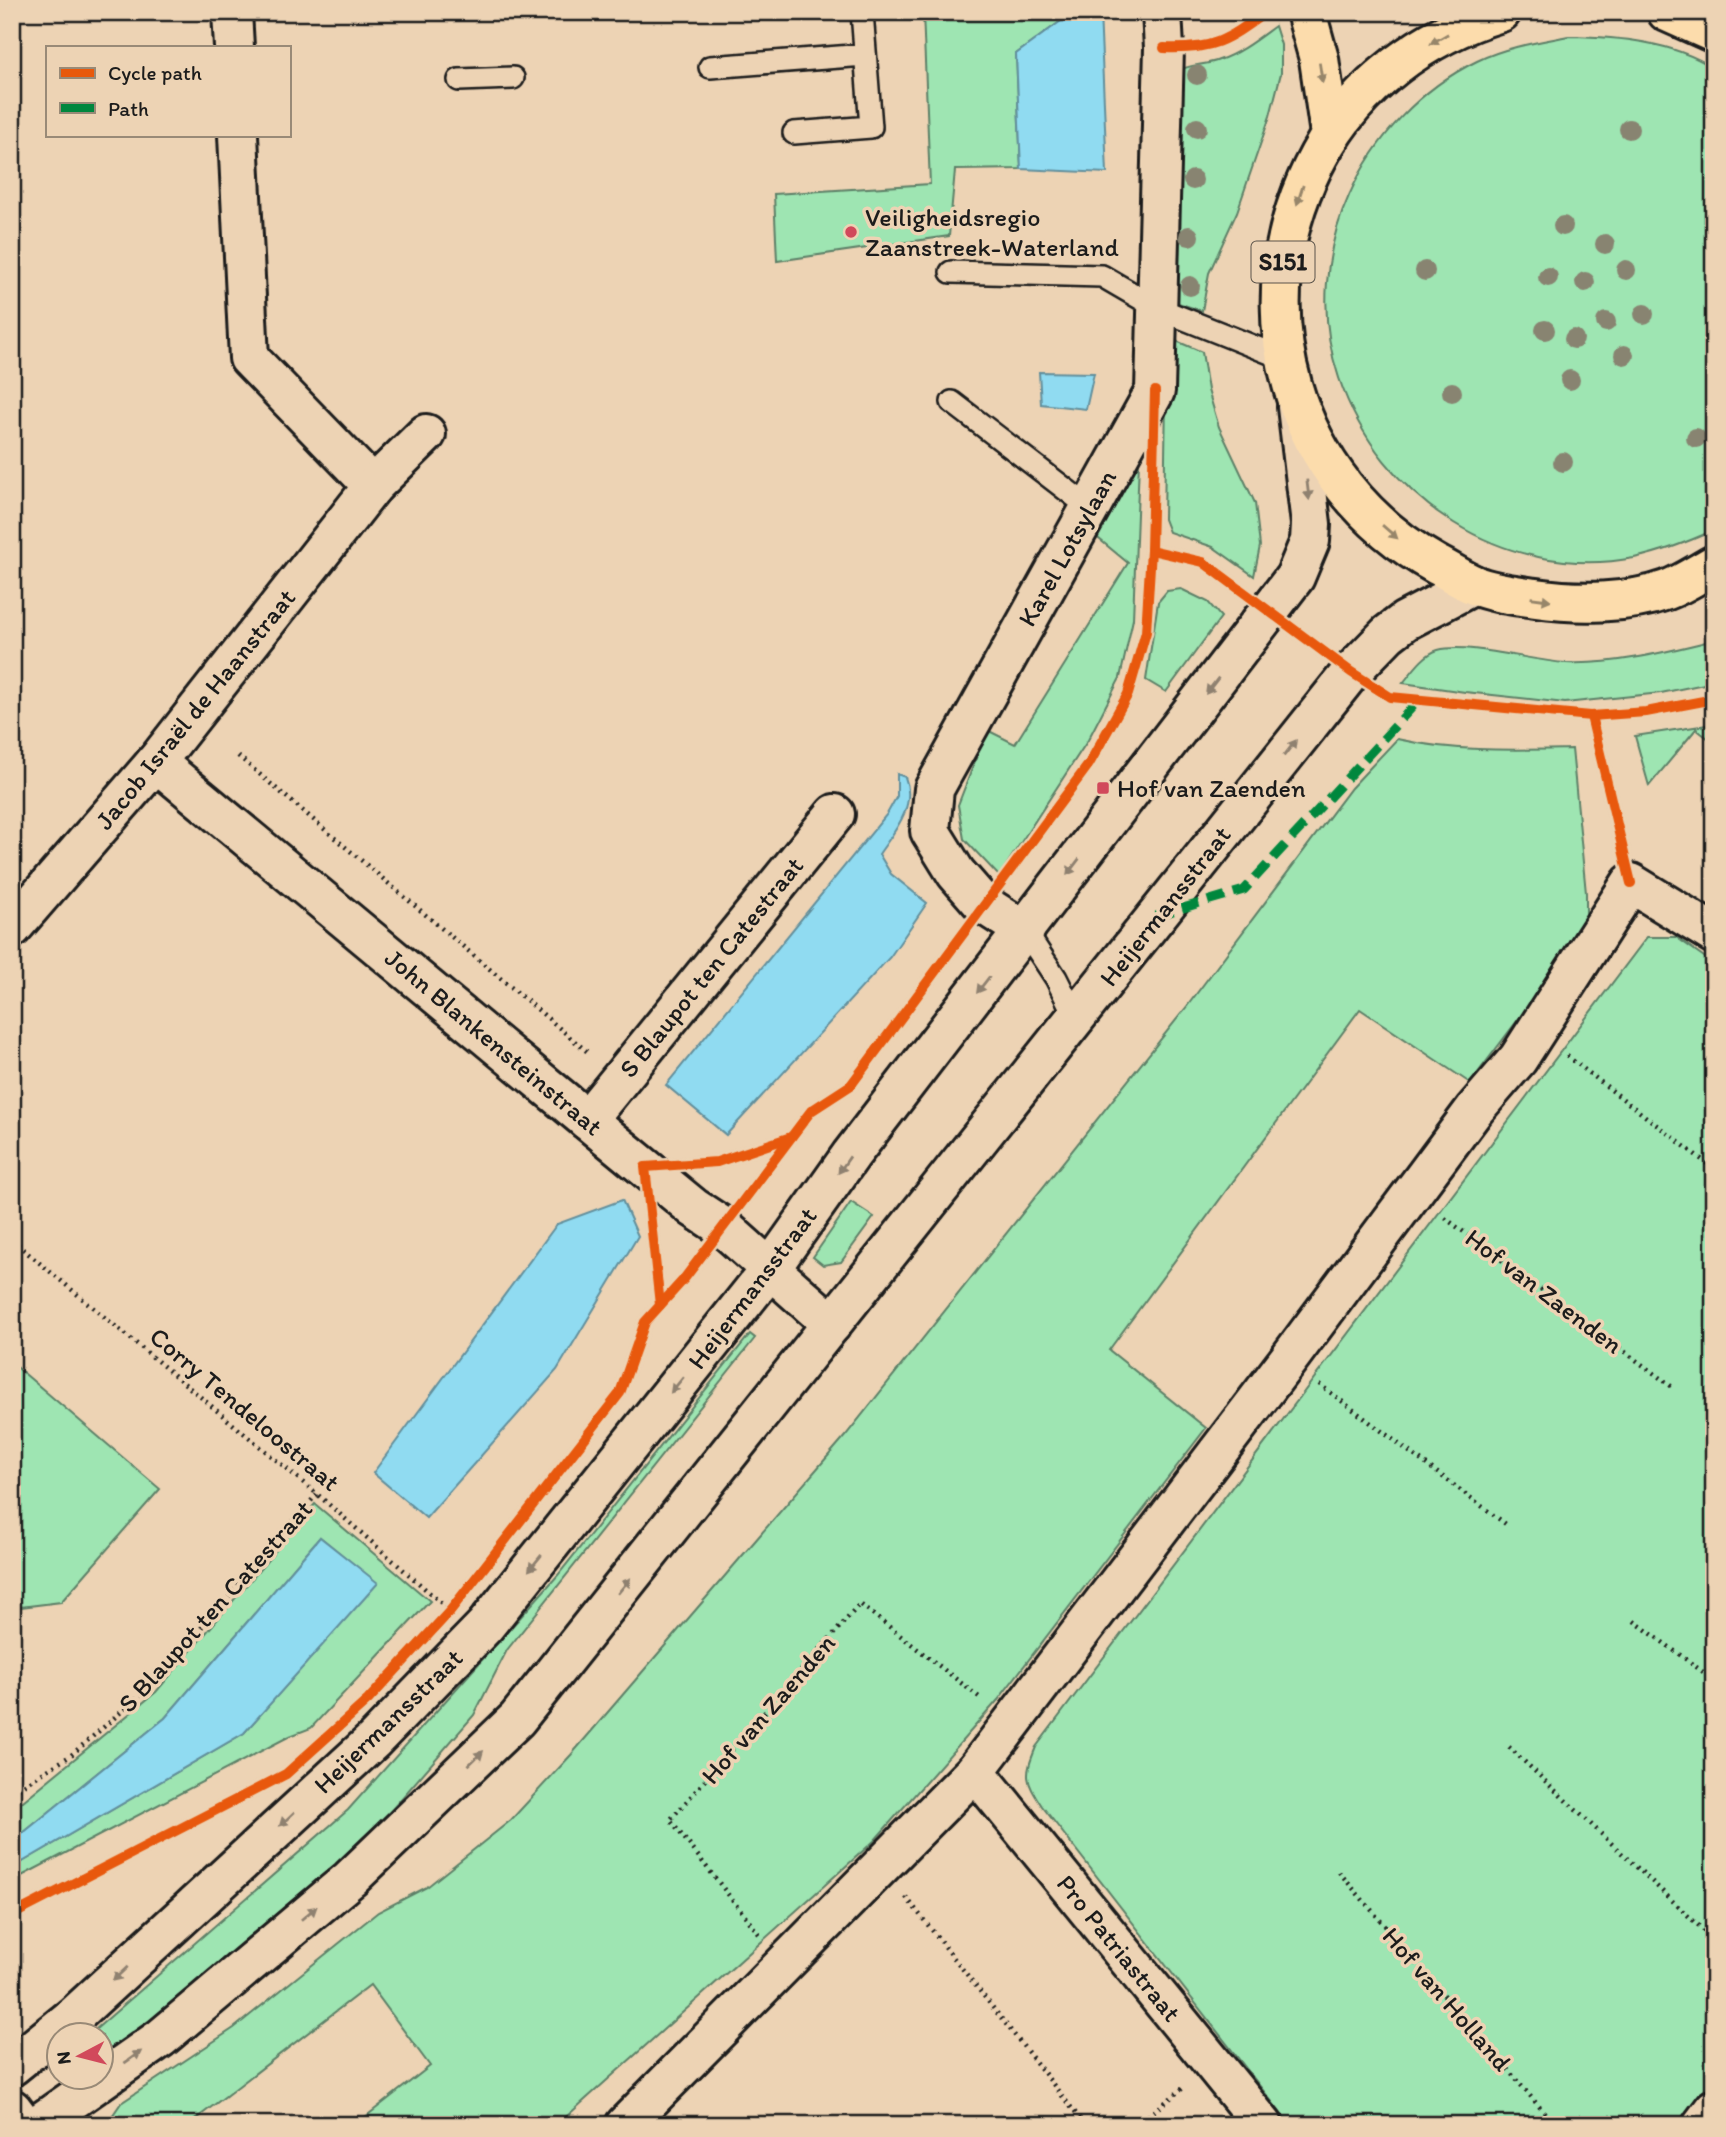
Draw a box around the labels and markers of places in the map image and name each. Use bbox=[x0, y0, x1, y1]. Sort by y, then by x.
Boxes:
place label: Veiligheidsregio Zaanstreek-Waterland bbox=[865, 201, 1119, 263]
marker: Veiligheidsregio Zaanstreek-Waterland bbox=[843, 224, 859, 240]
place label: Hof van Zaenden bbox=[1117, 772, 1306, 804]
marker: Hof van Zaenden bbox=[1095, 780, 1111, 796]

